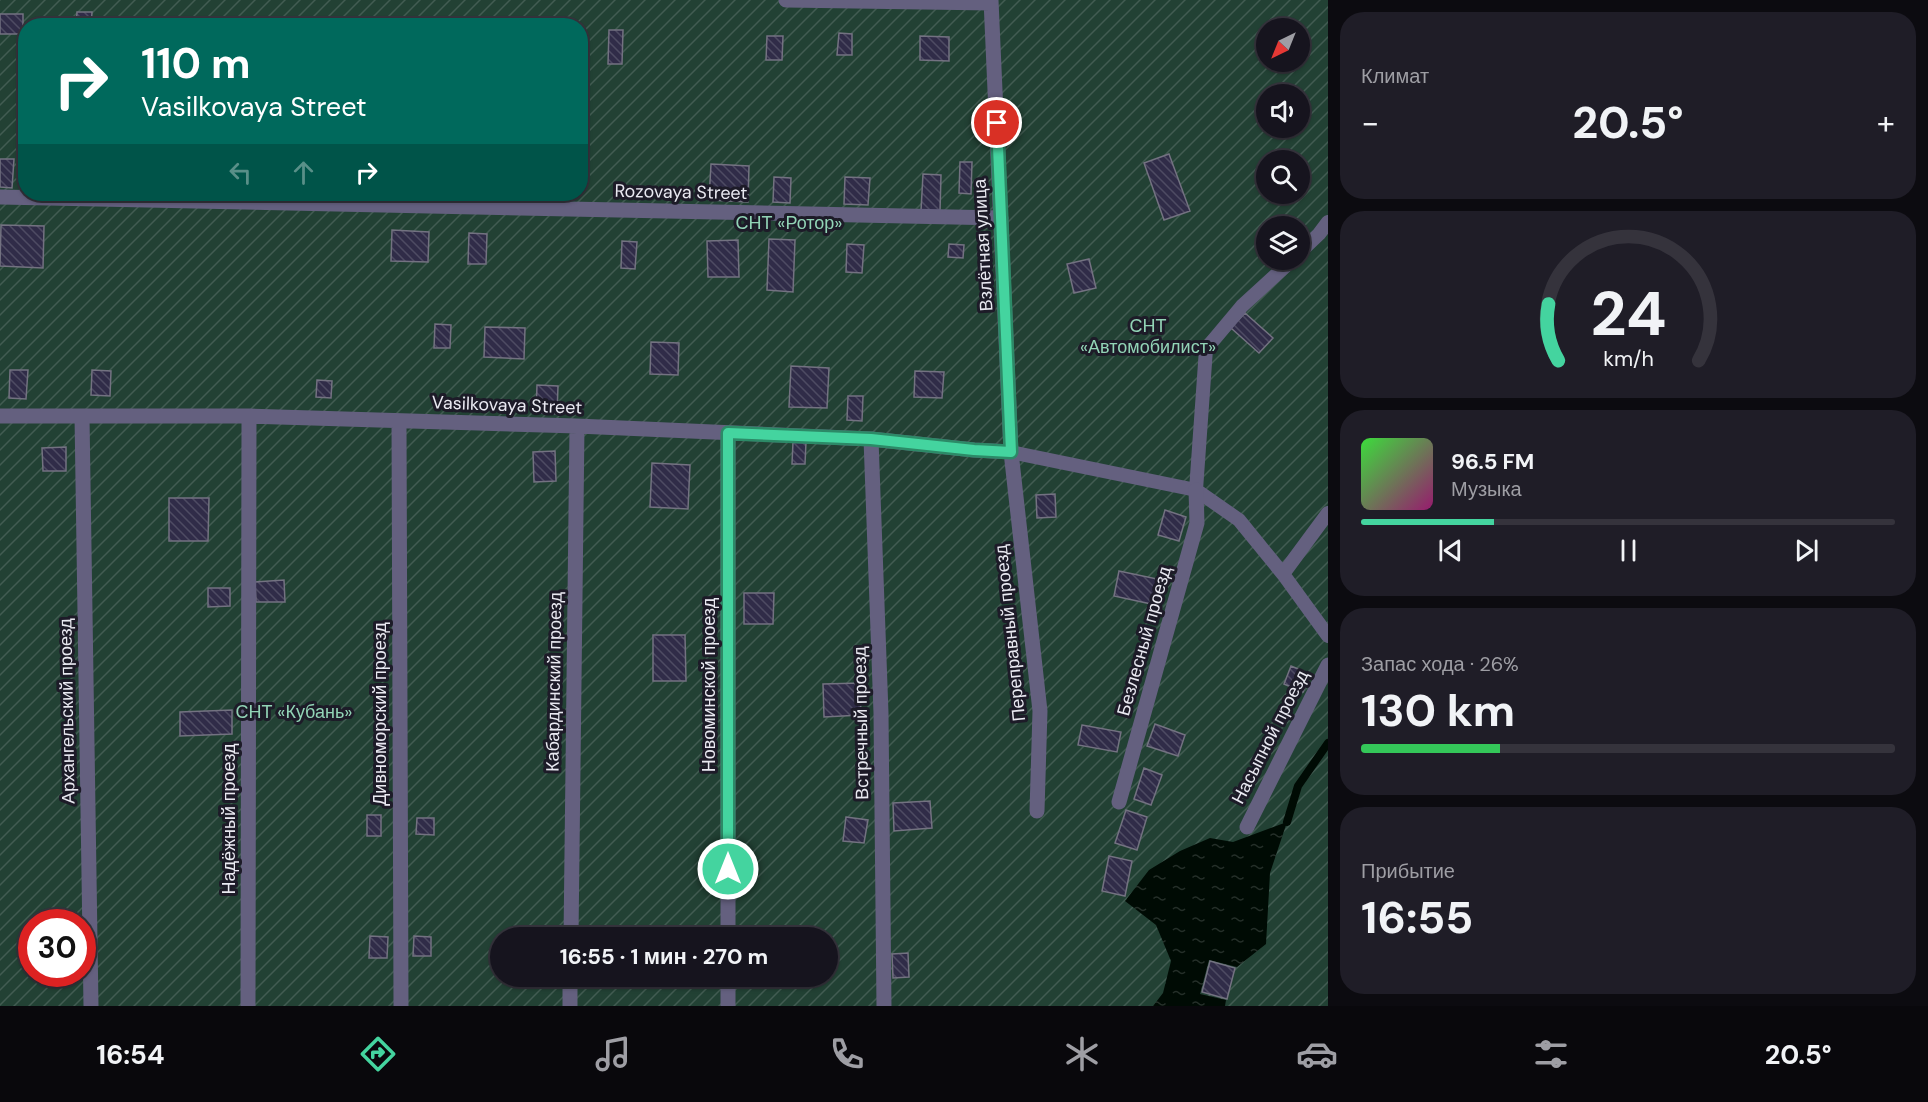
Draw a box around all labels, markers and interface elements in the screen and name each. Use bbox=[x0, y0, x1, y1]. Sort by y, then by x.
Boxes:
north arrow bbox=[1256, 18, 1310, 72]
map controls bbox=[1256, 18, 1310, 270]
text: 110 m bbox=[141, 36, 251, 91]
icon: right bbox=[42, 42, 120, 120]
text: Климат bbox=[1361, 63, 1429, 89]
button: sound bbox=[1256, 84, 1310, 138]
text: Vasilkovaya Street bbox=[141, 89, 367, 124]
text: 20.5° bbox=[1572, 93, 1684, 152]
pin bbox=[971, 97, 1022, 148]
text: − bbox=[1361, 101, 1379, 144]
text: + bbox=[1877, 101, 1895, 144]
icon: arrive bbox=[980, 106, 1013, 139]
button: search bbox=[1256, 150, 1310, 204]
icon: left bbox=[224, 156, 257, 189]
icon: ahead bbox=[287, 156, 320, 189]
icon: right bbox=[350, 156, 383, 189]
street label: Взлётная улица bbox=[967, 177, 998, 312]
street label: Rozovaya Street bbox=[614, 179, 748, 205]
park label: СНТ «Ротор» bbox=[736, 211, 842, 235]
button: layers bbox=[1256, 216, 1310, 270]
text: 24 bbox=[1590, 273, 1666, 354]
park label: СНТ «Автомобилист» bbox=[1080, 314, 1216, 359]
text: km/h bbox=[1603, 346, 1653, 374]
street label: Vasilkovaya Street bbox=[431, 390, 583, 420]
text: 96.5 FM bbox=[1451, 447, 1534, 476]
text: Музыка bbox=[1451, 476, 1522, 502]
icon: previous bbox=[1434, 534, 1467, 567]
icon: pause bbox=[1612, 534, 1645, 567]
icon: next bbox=[1790, 534, 1823, 567]
street label: Переправный проезд bbox=[989, 543, 1031, 723]
street label: Безлесный проезд bbox=[1111, 563, 1177, 719]
street label: Кабардинский проезд bbox=[540, 591, 568, 772]
street label: Новоминской проезд bbox=[697, 597, 721, 772]
street label: Архангельский проезд bbox=[53, 618, 81, 804]
street label: Дивноморский проезд bbox=[368, 622, 392, 806]
street label: Встречный проезд bbox=[848, 646, 874, 800]
text: Запас хода · 26% bbox=[1361, 651, 1519, 677]
street label: Насыпной проезд bbox=[1226, 666, 1314, 808]
text: 130 km bbox=[1361, 681, 1515, 740]
park label: СНТ «Кубань» bbox=[236, 700, 352, 724]
street label: Надёжный проезд bbox=[217, 743, 241, 895]
position arrow bbox=[696, 837, 760, 901]
text: Прибытие bbox=[1361, 858, 1455, 884]
text: 16:55 bbox=[1361, 888, 1473, 947]
speed limit sign: 30 bbox=[18, 909, 96, 987]
text: 16:55 · 1 мин · 270 m bbox=[560, 942, 768, 971]
icon: directions bbox=[357, 1033, 399, 1075]
icon: music bbox=[592, 1033, 634, 1075]
icon: phone bbox=[826, 1033, 868, 1075]
icon: climate bbox=[1061, 1033, 1103, 1075]
icon: car bbox=[1296, 1033, 1338, 1075]
icon: filters bbox=[1530, 1033, 1572, 1075]
text: 16:54 bbox=[96, 1037, 164, 1072]
text: 20.5° bbox=[1765, 1037, 1832, 1072]

